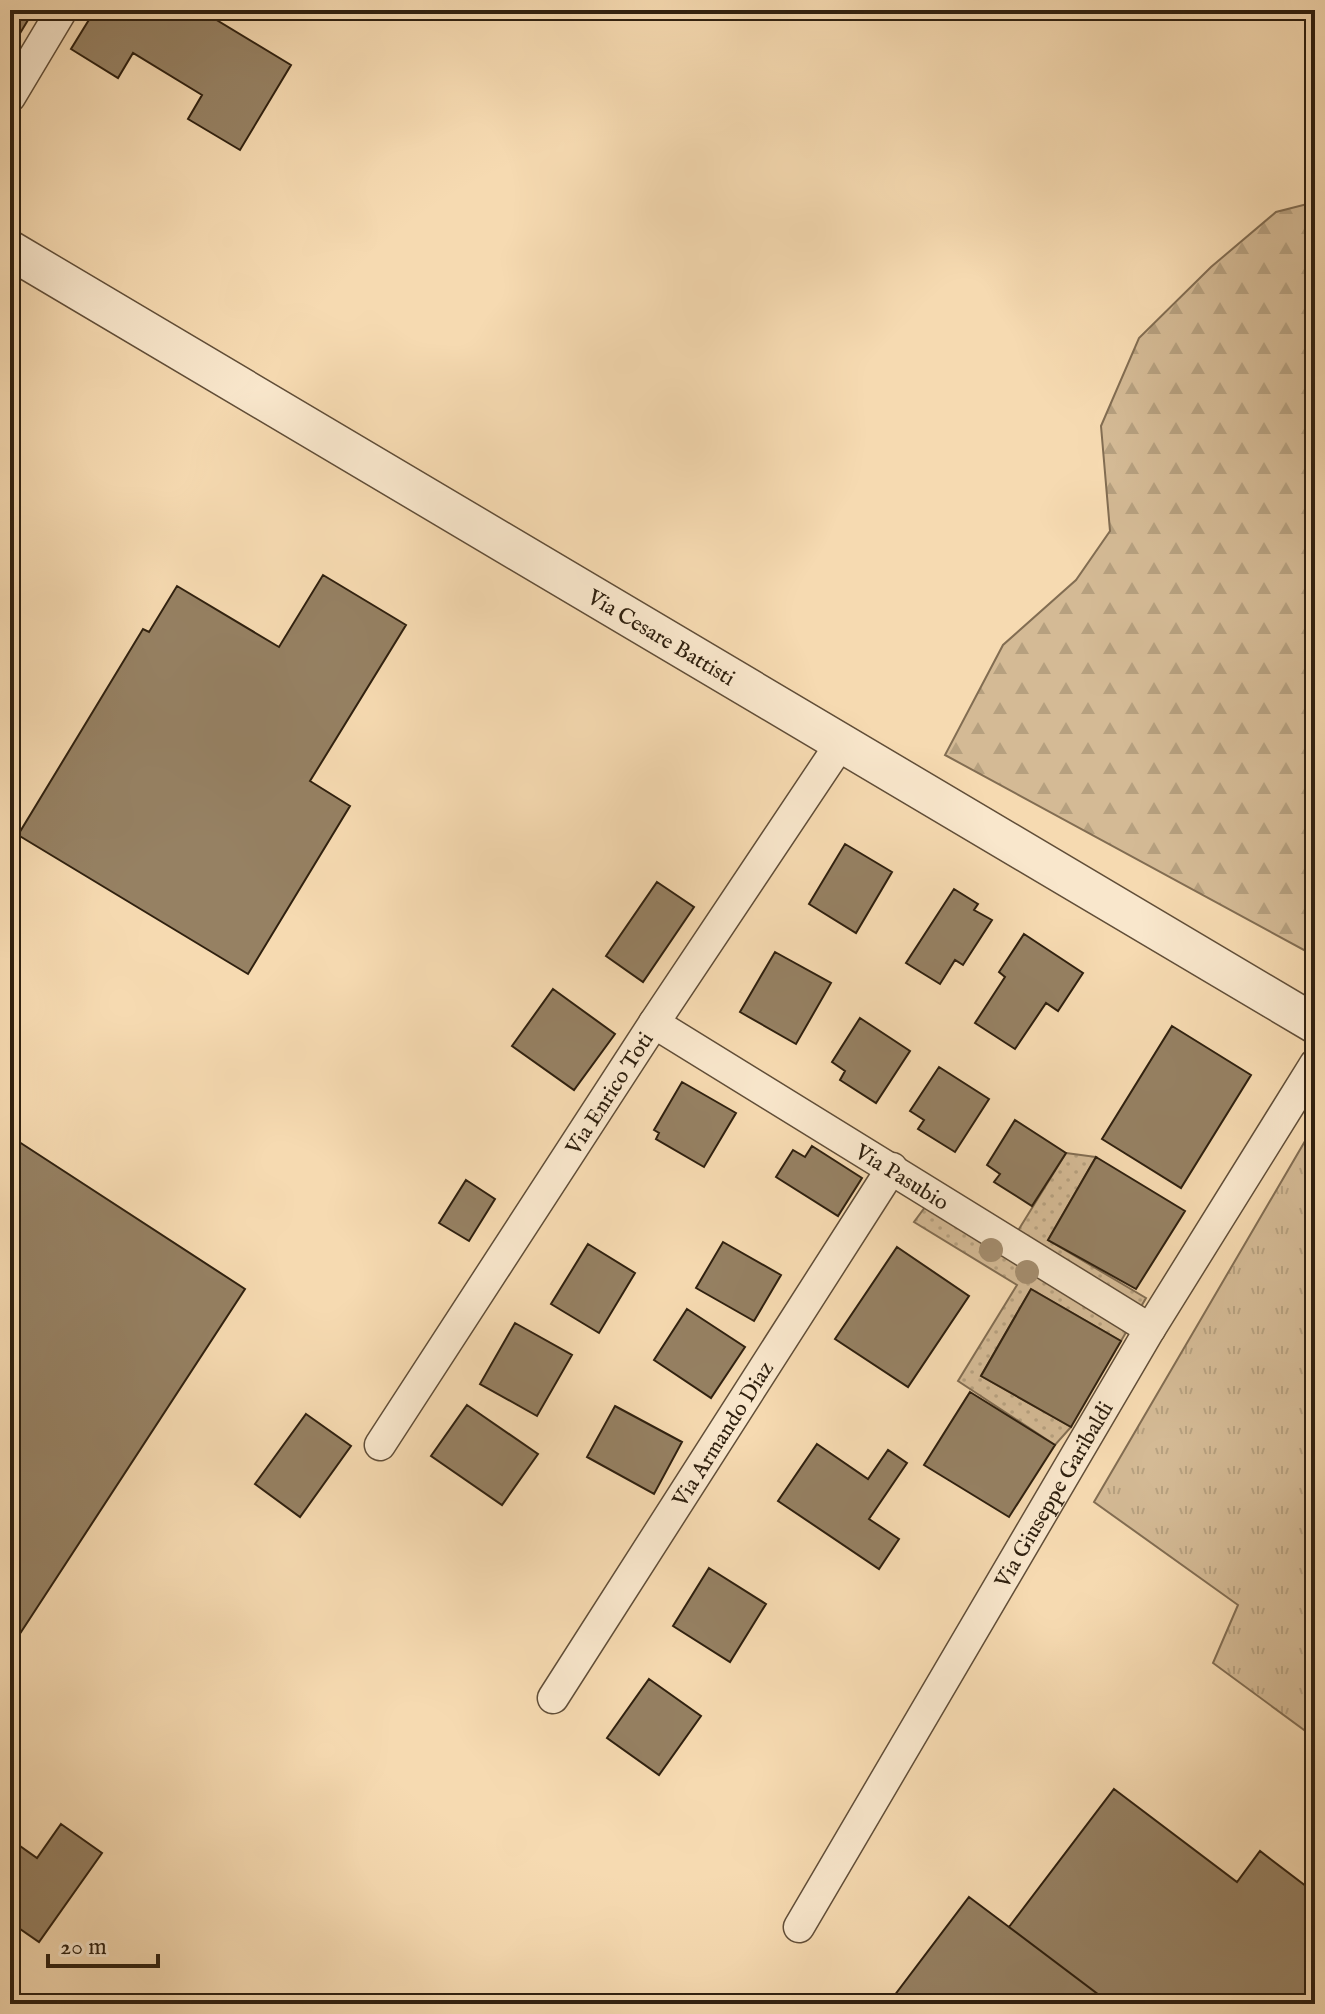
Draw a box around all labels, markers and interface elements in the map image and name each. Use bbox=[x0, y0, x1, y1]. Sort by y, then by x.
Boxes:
street label: Via Cesare Battisti bbox=[581, 583, 740, 693]
street label: Via Enrico Toti bbox=[560, 1027, 661, 1161]
street label: Via Pasubio bbox=[849, 1138, 954, 1218]
street label: Via Armando Diaz bbox=[666, 1356, 781, 1513]
street label: Via Giuseppe Garibaldi bbox=[989, 1397, 1121, 1594]
scale bar bbox=[48, 1918, 158, 1968]
text: 20 m bbox=[60, 1932, 107, 1963]

